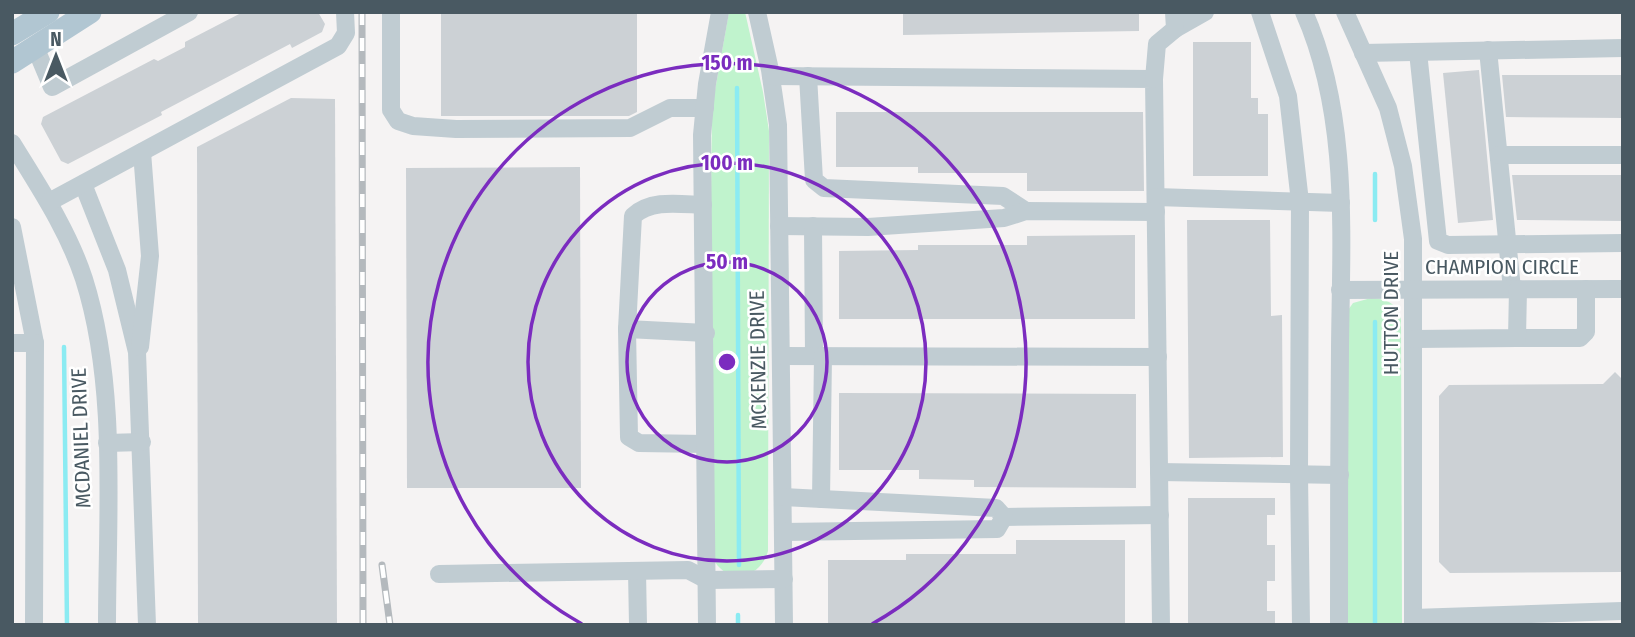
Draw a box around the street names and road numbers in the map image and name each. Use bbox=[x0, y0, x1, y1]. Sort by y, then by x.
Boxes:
street label: HUTTON DRIVE bbox=[1378, 251, 1404, 375]
street label: CHAMPION CIRCLE bbox=[1425, 254, 1579, 280]
street label: MCKENZIE DRIVE bbox=[744, 290, 772, 430]
street label: MCDANIEL DRIVE bbox=[66, 367, 96, 509]

